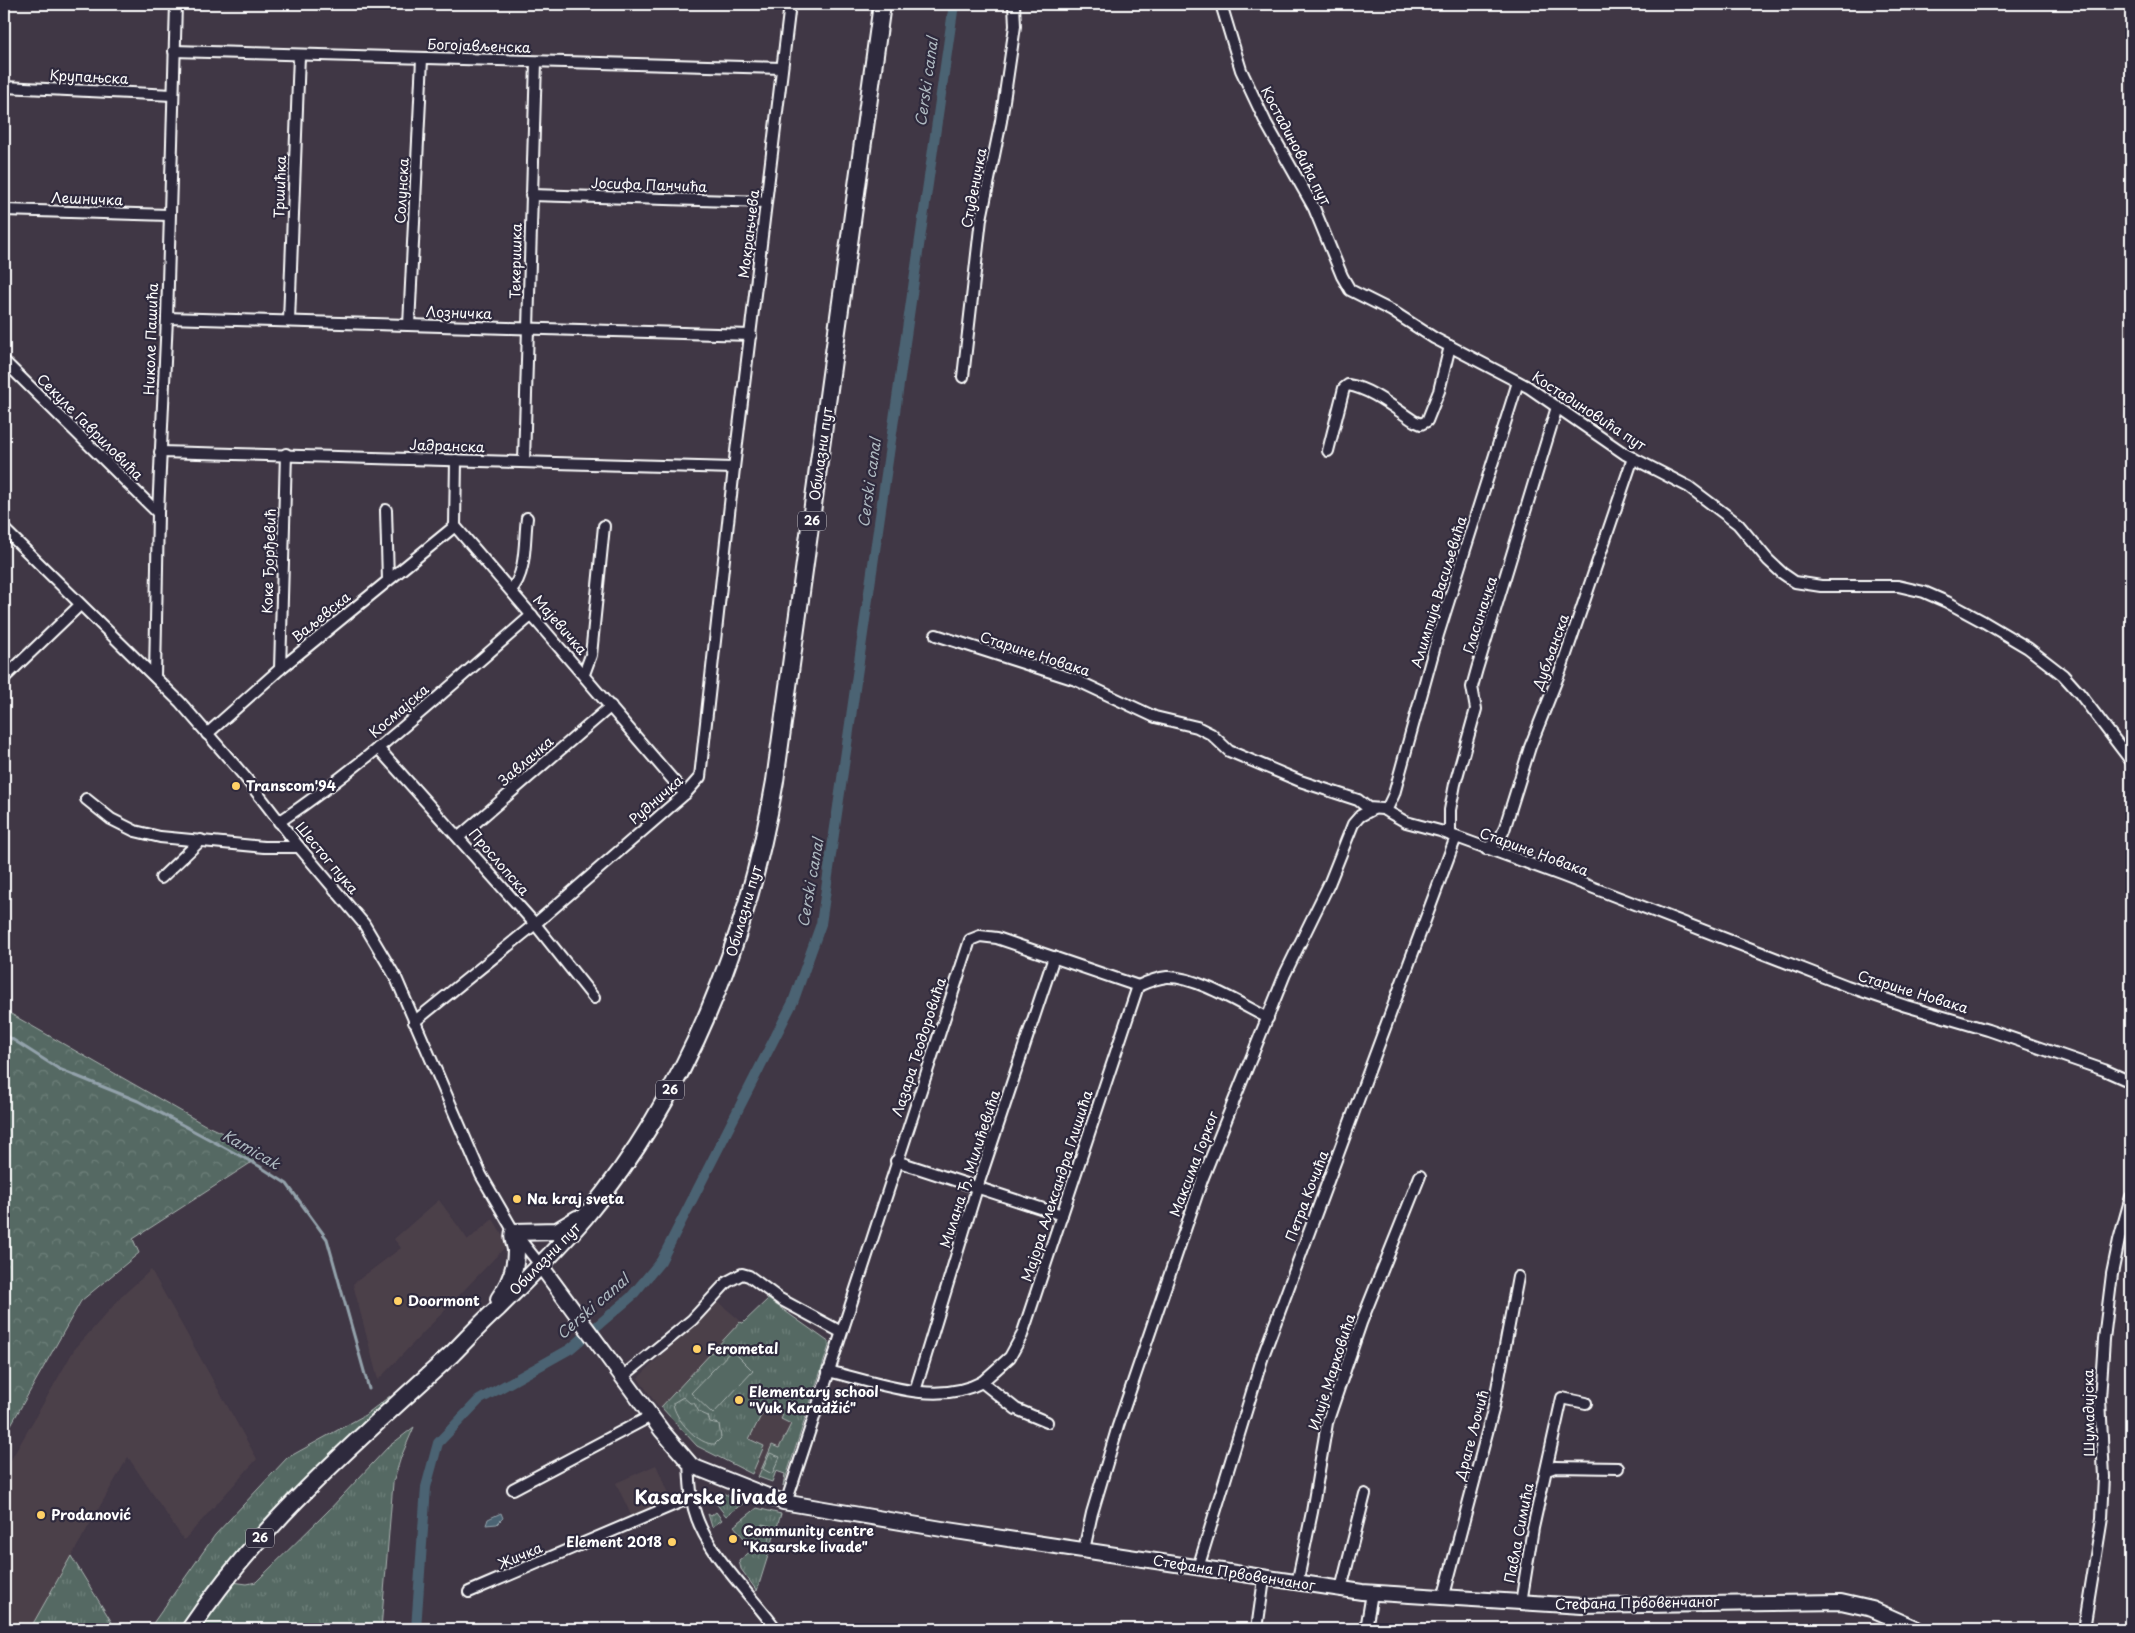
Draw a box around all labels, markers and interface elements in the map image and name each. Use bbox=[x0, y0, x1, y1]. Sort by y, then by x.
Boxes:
street label: Богојављенска bbox=[427, 33, 531, 58]
water label: Cerski canal bbox=[908, 33, 944, 128]
street label: Крупањска bbox=[49, 64, 129, 89]
street label: Костадиновића пут bbox=[1256, 83, 1337, 209]
street label: Студеничка bbox=[955, 146, 992, 230]
street label: Тршићка bbox=[268, 155, 291, 219]
street label: Солунска bbox=[389, 157, 414, 224]
street label: Јосифа Панчића bbox=[591, 172, 708, 197]
street label: Лешничка bbox=[51, 187, 123, 210]
street label: Мокрањчева bbox=[733, 188, 764, 279]
street label: Текеришка bbox=[504, 223, 527, 299]
street label: Николе Пашића bbox=[138, 282, 163, 395]
street label: Лозничка bbox=[426, 301, 493, 324]
street label: Костадиновића пут bbox=[1528, 366, 1651, 456]
street label: Секуле Гавриловића bbox=[32, 369, 149, 485]
street label: Обилазни пут bbox=[804, 405, 838, 502]
street label: Јадранска bbox=[409, 434, 485, 457]
water label: Cerski canal bbox=[851, 434, 887, 529]
street label: Коке Ђорђевић bbox=[256, 508, 281, 614]
road number: 26 bbox=[798, 512, 826, 530]
street label: Алимпија Васиљевића bbox=[1405, 513, 1472, 670]
street label: Гласиначка bbox=[1457, 573, 1502, 656]
street label: Ваљевска bbox=[287, 586, 355, 647]
street label: Мајевичка bbox=[528, 590, 593, 659]
street label: Дубљанска bbox=[1527, 611, 1574, 694]
street label: Старине Новака bbox=[977, 626, 1093, 681]
street label: Космајска bbox=[364, 679, 433, 742]
street label: Завлачка bbox=[494, 731, 558, 790]
street label: Рудничка bbox=[624, 770, 687, 829]
place label: Transcom'94 bbox=[246, 775, 337, 796]
marker: Transcom'94 bbox=[230, 780, 242, 792]
street label: Шестог пука bbox=[291, 817, 365, 899]
street label: Старине Новака bbox=[1477, 822, 1592, 881]
street label: Прослопска bbox=[464, 824, 535, 900]
water label: Cerski canal bbox=[790, 834, 829, 929]
street label: Обилазни пут bbox=[720, 862, 767, 959]
street label: Старине Новака bbox=[1855, 965, 1971, 1018]
street label: Лазара Теодоровића bbox=[886, 974, 951, 1119]
road number: 26 bbox=[656, 1080, 684, 1100]
street label: Милана Ђ. Милићевића bbox=[934, 1087, 1005, 1251]
street label: Мајора Александра Глишића bbox=[1016, 1087, 1097, 1284]
street label: Максима Горког bbox=[1164, 1107, 1224, 1219]
water label: Kamicak bbox=[219, 1123, 286, 1175]
street label: Петра Кочића bbox=[1280, 1147, 1334, 1244]
place label: Na kraj sveta bbox=[527, 1188, 625, 1209]
marker: Na kraj sveta bbox=[511, 1193, 523, 1205]
street label: Обилазни пут bbox=[504, 1217, 585, 1300]
water label: Cerski canal bbox=[551, 1266, 636, 1344]
place label: Doormont bbox=[408, 1290, 480, 1311]
marker: Doormont bbox=[392, 1295, 404, 1307]
street label: Илије Марковића bbox=[1303, 1311, 1360, 1433]
place label: Ferometal bbox=[707, 1338, 778, 1359]
marker: Ferometal bbox=[691, 1343, 703, 1355]
street label: Шумадијска bbox=[2077, 1369, 2100, 1457]
place label: Elementary school "Vuk Karadžić" bbox=[749, 1381, 879, 1418]
street label: Драге Љочић bbox=[1449, 1388, 1494, 1483]
marker: Elementary school "Vuk Karadžić" bbox=[733, 1394, 745, 1406]
street label: Павла Симића bbox=[1499, 1481, 1539, 1585]
district label: Kasarske livade bbox=[635, 1482, 787, 1510]
place label: Prodanović bbox=[51, 1504, 131, 1525]
marker: Prodanović bbox=[35, 1509, 47, 1521]
place label: Community centre "Kasarske livade" bbox=[743, 1520, 874, 1557]
road number: 26 bbox=[246, 1529, 274, 1548]
place label: Element 2018 bbox=[566, 1531, 662, 1552]
marker: Community centre "Kasarske livade" bbox=[727, 1533, 739, 1545]
marker: Element 2018 bbox=[666, 1536, 678, 1548]
street label: Жичка bbox=[494, 1537, 545, 1574]
street label: Стефана Првовенчаног bbox=[1151, 1549, 1318, 1596]
street label: Стефана Првовенчаног bbox=[1555, 1591, 1720, 1614]

